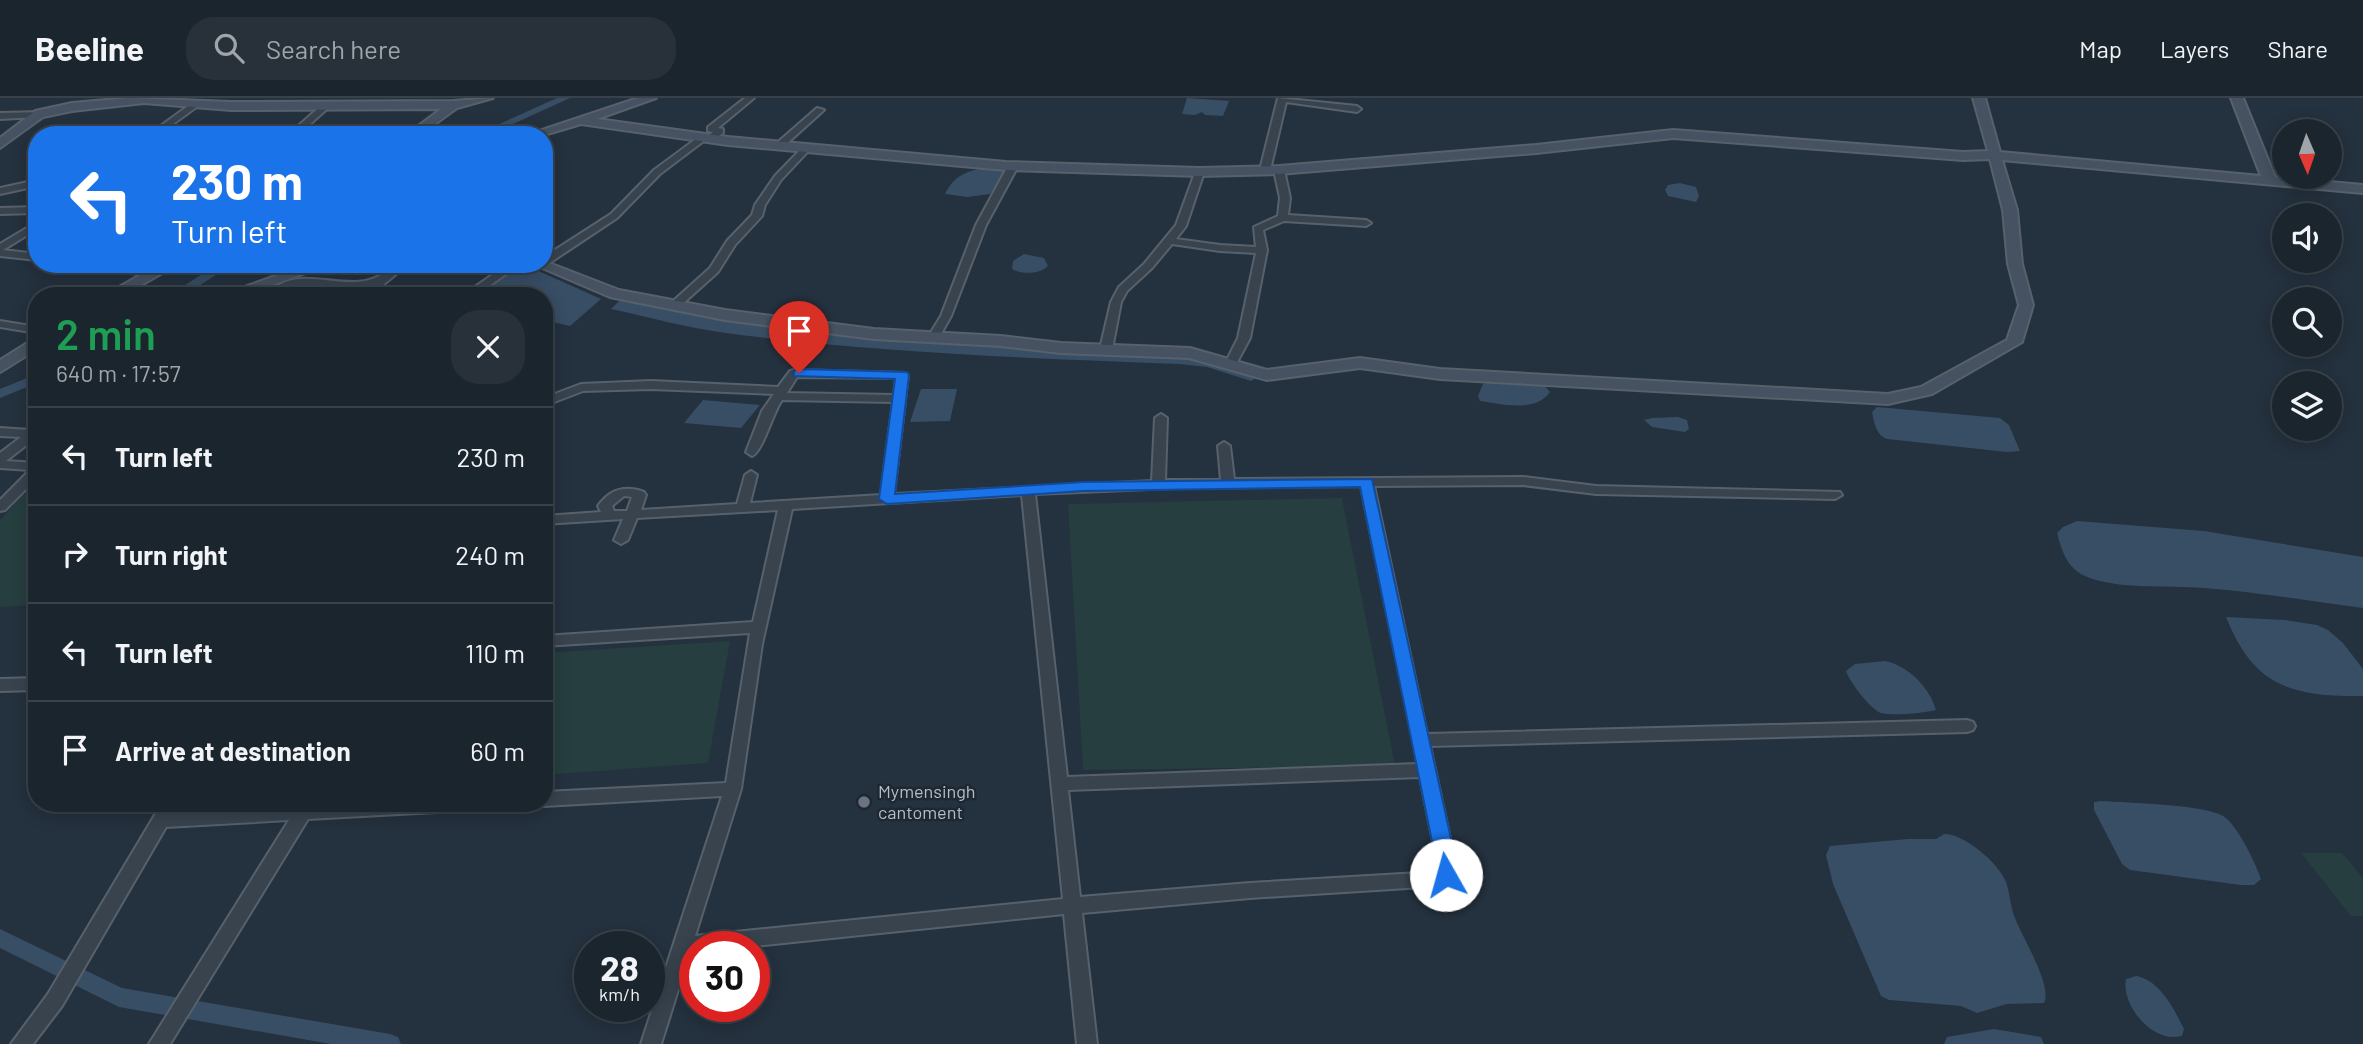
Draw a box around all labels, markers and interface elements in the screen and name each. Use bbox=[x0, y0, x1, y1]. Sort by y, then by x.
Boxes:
search box bbox=[186, 17, 676, 80]
text: Beeline bbox=[35, 28, 144, 68]
icon: search bbox=[210, 29, 248, 67]
text: Search here bbox=[266, 33, 401, 64]
text: Map bbox=[2079, 34, 2122, 63]
text: Layers bbox=[2160, 34, 2229, 63]
text: Share bbox=[2267, 34, 2328, 63]
north arrow bbox=[2272, 119, 2342, 189]
map controls bbox=[2272, 119, 2342, 441]
text: 230 m bbox=[171, 151, 303, 210]
icon: left bbox=[56, 154, 147, 245]
button: sound bbox=[2272, 203, 2342, 273]
text: Turn left bbox=[171, 211, 288, 249]
button: search bbox=[2272, 287, 2342, 357]
pin bbox=[769, 301, 829, 373]
text: 2 min bbox=[56, 308, 156, 358]
button: close bbox=[451, 310, 525, 384]
icon: arrive bbox=[780, 312, 818, 350]
text: 640 m · 17:57 bbox=[56, 359, 181, 387]
button: layers bbox=[2272, 371, 2342, 441]
icon: left bbox=[56, 437, 94, 475]
text: Turn left bbox=[115, 441, 213, 472]
text: 230 m bbox=[456, 441, 525, 472]
icon: right bbox=[56, 535, 94, 573]
text: Turn right bbox=[115, 539, 228, 570]
text: 240 m bbox=[455, 539, 525, 570]
icon: left bbox=[56, 633, 94, 671]
text: Turn left bbox=[115, 637, 213, 668]
text: 110 m bbox=[465, 637, 525, 668]
icon: arrive bbox=[56, 731, 94, 769]
text: Arrive at destination bbox=[115, 735, 351, 766]
text: 60 m bbox=[470, 735, 525, 766]
place label: Mymensingh cantoment bbox=[878, 780, 976, 823]
marker: Mymensingh cantoment bbox=[856, 794, 872, 810]
position arrow bbox=[1409, 838, 1483, 912]
speed limit sign: 30 bbox=[679, 931, 770, 1022]
text: 28 bbox=[600, 946, 639, 988]
text: km/h bbox=[599, 983, 640, 1005]

